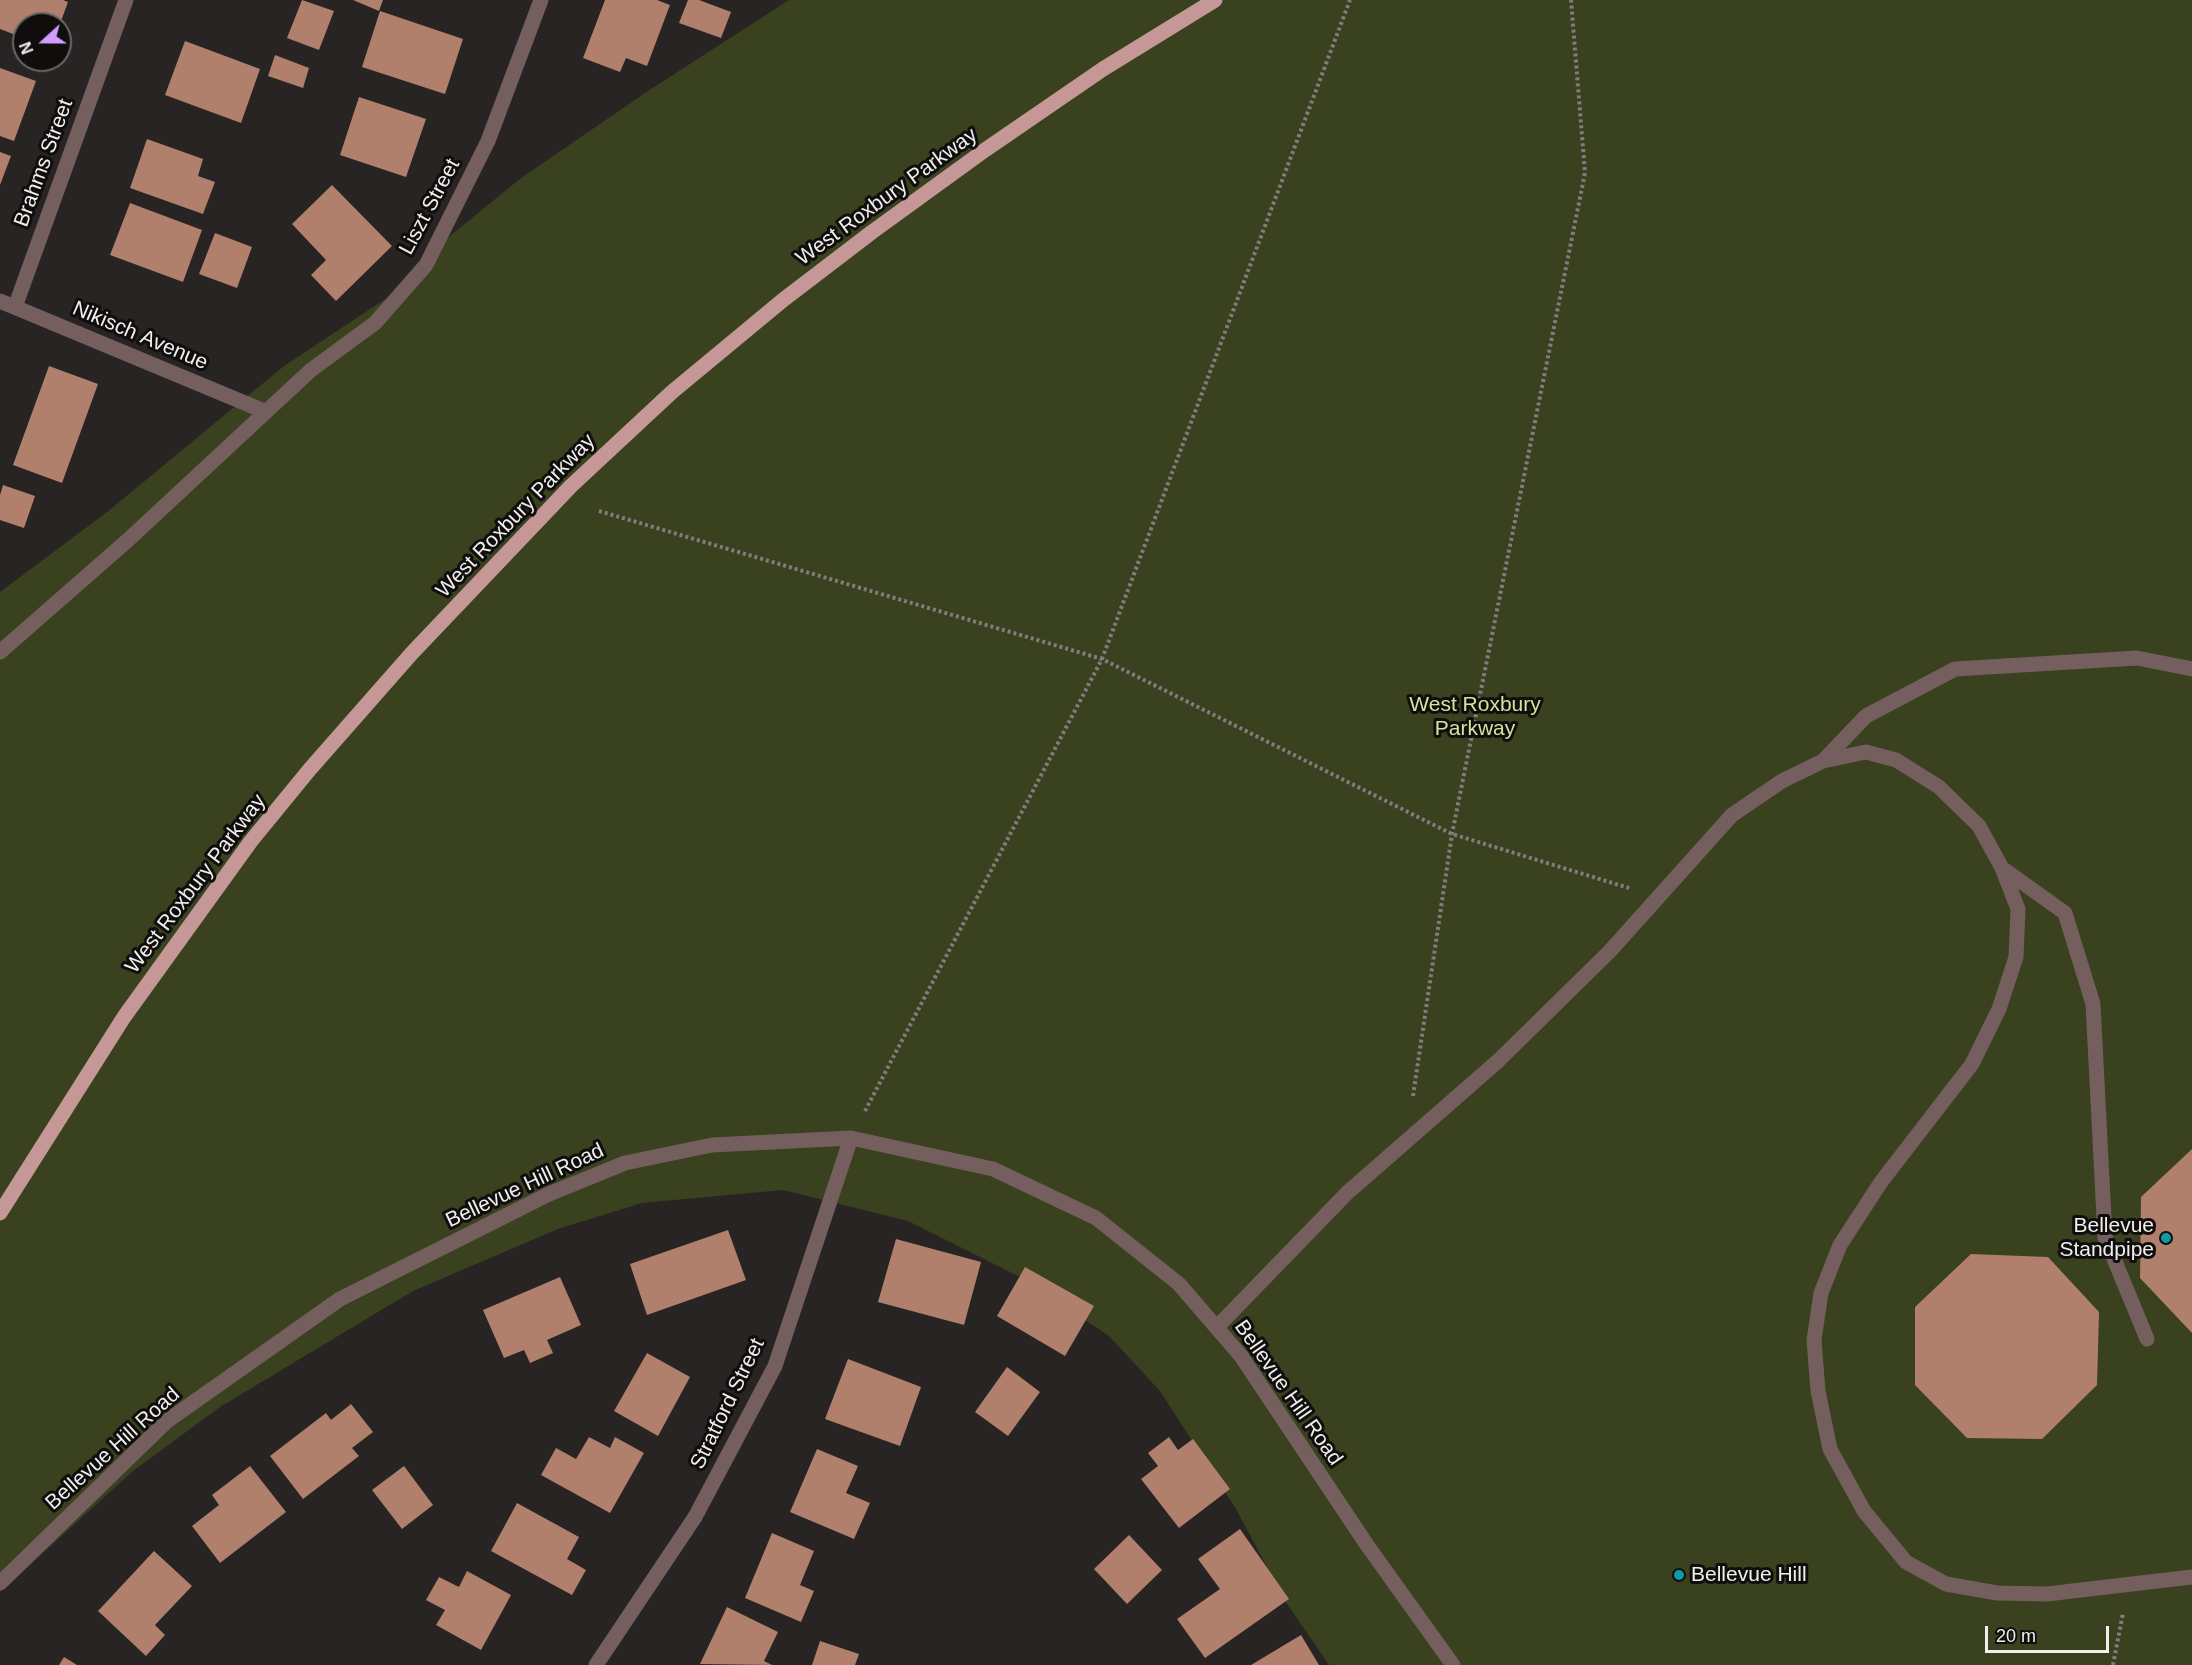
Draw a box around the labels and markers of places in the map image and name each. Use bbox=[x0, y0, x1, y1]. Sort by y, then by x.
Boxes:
place label: Bellevue Standpipe bbox=[2059, 1213, 2154, 1263]
marker: Bellevue Standpipe bbox=[2159, 1231, 2173, 1245]
place label: Bellevue Hill bbox=[1691, 1562, 1807, 1588]
marker: Bellevue Hill bbox=[1672, 1568, 1686, 1582]

